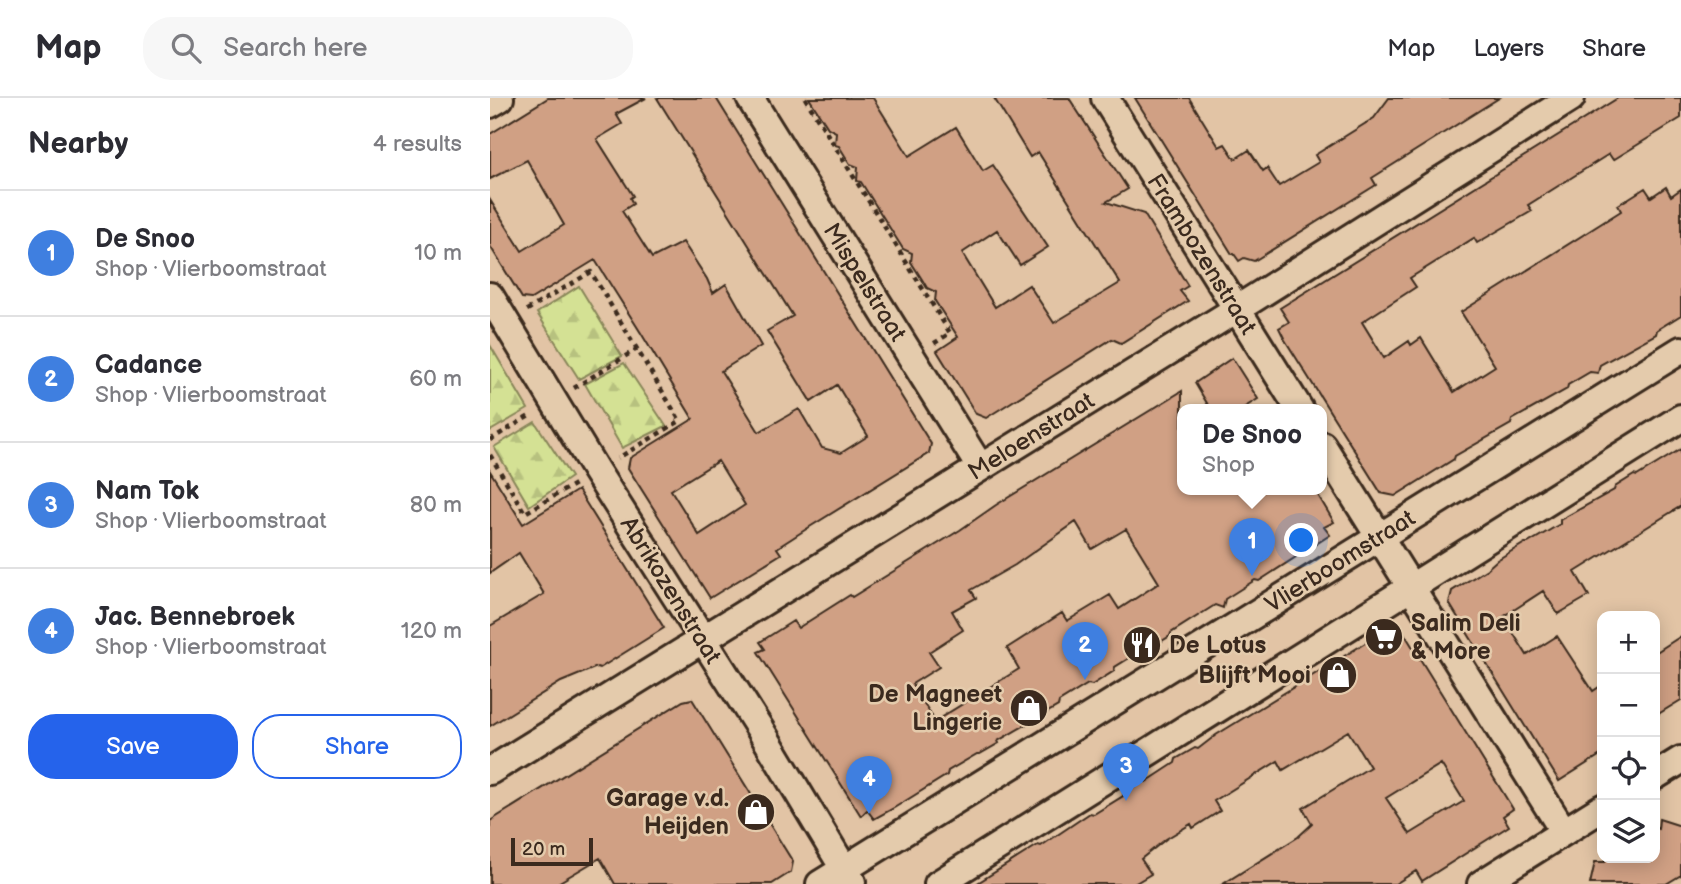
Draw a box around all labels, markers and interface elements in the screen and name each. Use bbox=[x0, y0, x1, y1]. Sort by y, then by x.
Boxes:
search box bbox=[143, 17, 633, 80]
text: Map bbox=[35, 28, 101, 68]
icon: search bbox=[167, 29, 205, 67]
text: Search here bbox=[223, 33, 367, 64]
text: Map bbox=[1387, 34, 1435, 63]
text: Layers bbox=[1473, 34, 1544, 63]
text: Share bbox=[1582, 34, 1646, 63]
text: Nearby bbox=[28, 126, 128, 162]
text: 4 results bbox=[373, 130, 462, 158]
street label: Frambozenstraat bbox=[1141, 169, 1263, 340]
street label: Mispelstraat bbox=[817, 218, 913, 347]
text: De Snoo bbox=[95, 224, 195, 255]
text: 1 bbox=[46, 239, 56, 267]
text: 10 m bbox=[414, 239, 462, 267]
text: Shop · Vlierboomstraat bbox=[95, 255, 327, 283]
text: Cadance bbox=[95, 350, 202, 381]
text: 2 bbox=[44, 365, 58, 393]
text: 60 m bbox=[409, 365, 462, 393]
text: Shop · Vlierboomstraat bbox=[95, 381, 327, 409]
street label: Meloenstraat bbox=[963, 386, 1100, 487]
popup bbox=[1177, 404, 1327, 495]
text: De Snoo bbox=[1202, 420, 1302, 451]
text: Shop bbox=[1202, 451, 1255, 479]
text: Nam Tok bbox=[95, 476, 199, 507]
text: 3 bbox=[44, 491, 58, 519]
text: 80 m bbox=[410, 491, 462, 519]
street label: Vlierboomstraat bbox=[1260, 503, 1421, 619]
text: Shop · Vlierboomstraat bbox=[95, 507, 327, 535]
street label: Abrikozenstraat bbox=[614, 511, 728, 670]
pin: 1 bbox=[1229, 518, 1275, 576]
your location bbox=[1284, 523, 1318, 557]
text: Jac. Bennebroek bbox=[95, 602, 295, 633]
place label: Salim Deli & More bbox=[1411, 609, 1521, 666]
map controls bbox=[1597, 611, 1660, 863]
button: + bbox=[1597, 611, 1660, 674]
supermarket icon: Salim Deli & More bbox=[1363, 616, 1405, 658]
text: 4 bbox=[44, 617, 58, 645]
text: 120 m bbox=[401, 617, 462, 645]
pin: 2 bbox=[1062, 622, 1108, 680]
restaurant icon: De Lotus bbox=[1121, 624, 1163, 666]
place label: De Lotus bbox=[1169, 631, 1267, 660]
text: Shop · Vlierboomstraat bbox=[95, 633, 327, 661]
shop icon: Blijft Mooi bbox=[1317, 654, 1359, 696]
place label: Blijft Mooi bbox=[1198, 661, 1311, 690]
button: − bbox=[1597, 674, 1660, 737]
place label: De Magneet Lingerie bbox=[868, 680, 1002, 737]
shop icon: De Magneet Lingerie bbox=[1008, 687, 1050, 729]
button: Save bbox=[28, 714, 238, 779]
button: Share bbox=[252, 714, 462, 779]
button: locate bbox=[1597, 737, 1660, 800]
pin: 3 bbox=[1103, 743, 1149, 801]
pin: 4 bbox=[846, 756, 892, 814]
place label: Garage v.d. Heijden bbox=[606, 784, 729, 841]
shop icon: Garage v.d. Heijden bbox=[735, 791, 777, 833]
button: layers bbox=[1597, 800, 1660, 863]
scale bar bbox=[511, 835, 593, 867]
text: 20 m bbox=[522, 838, 565, 861]

